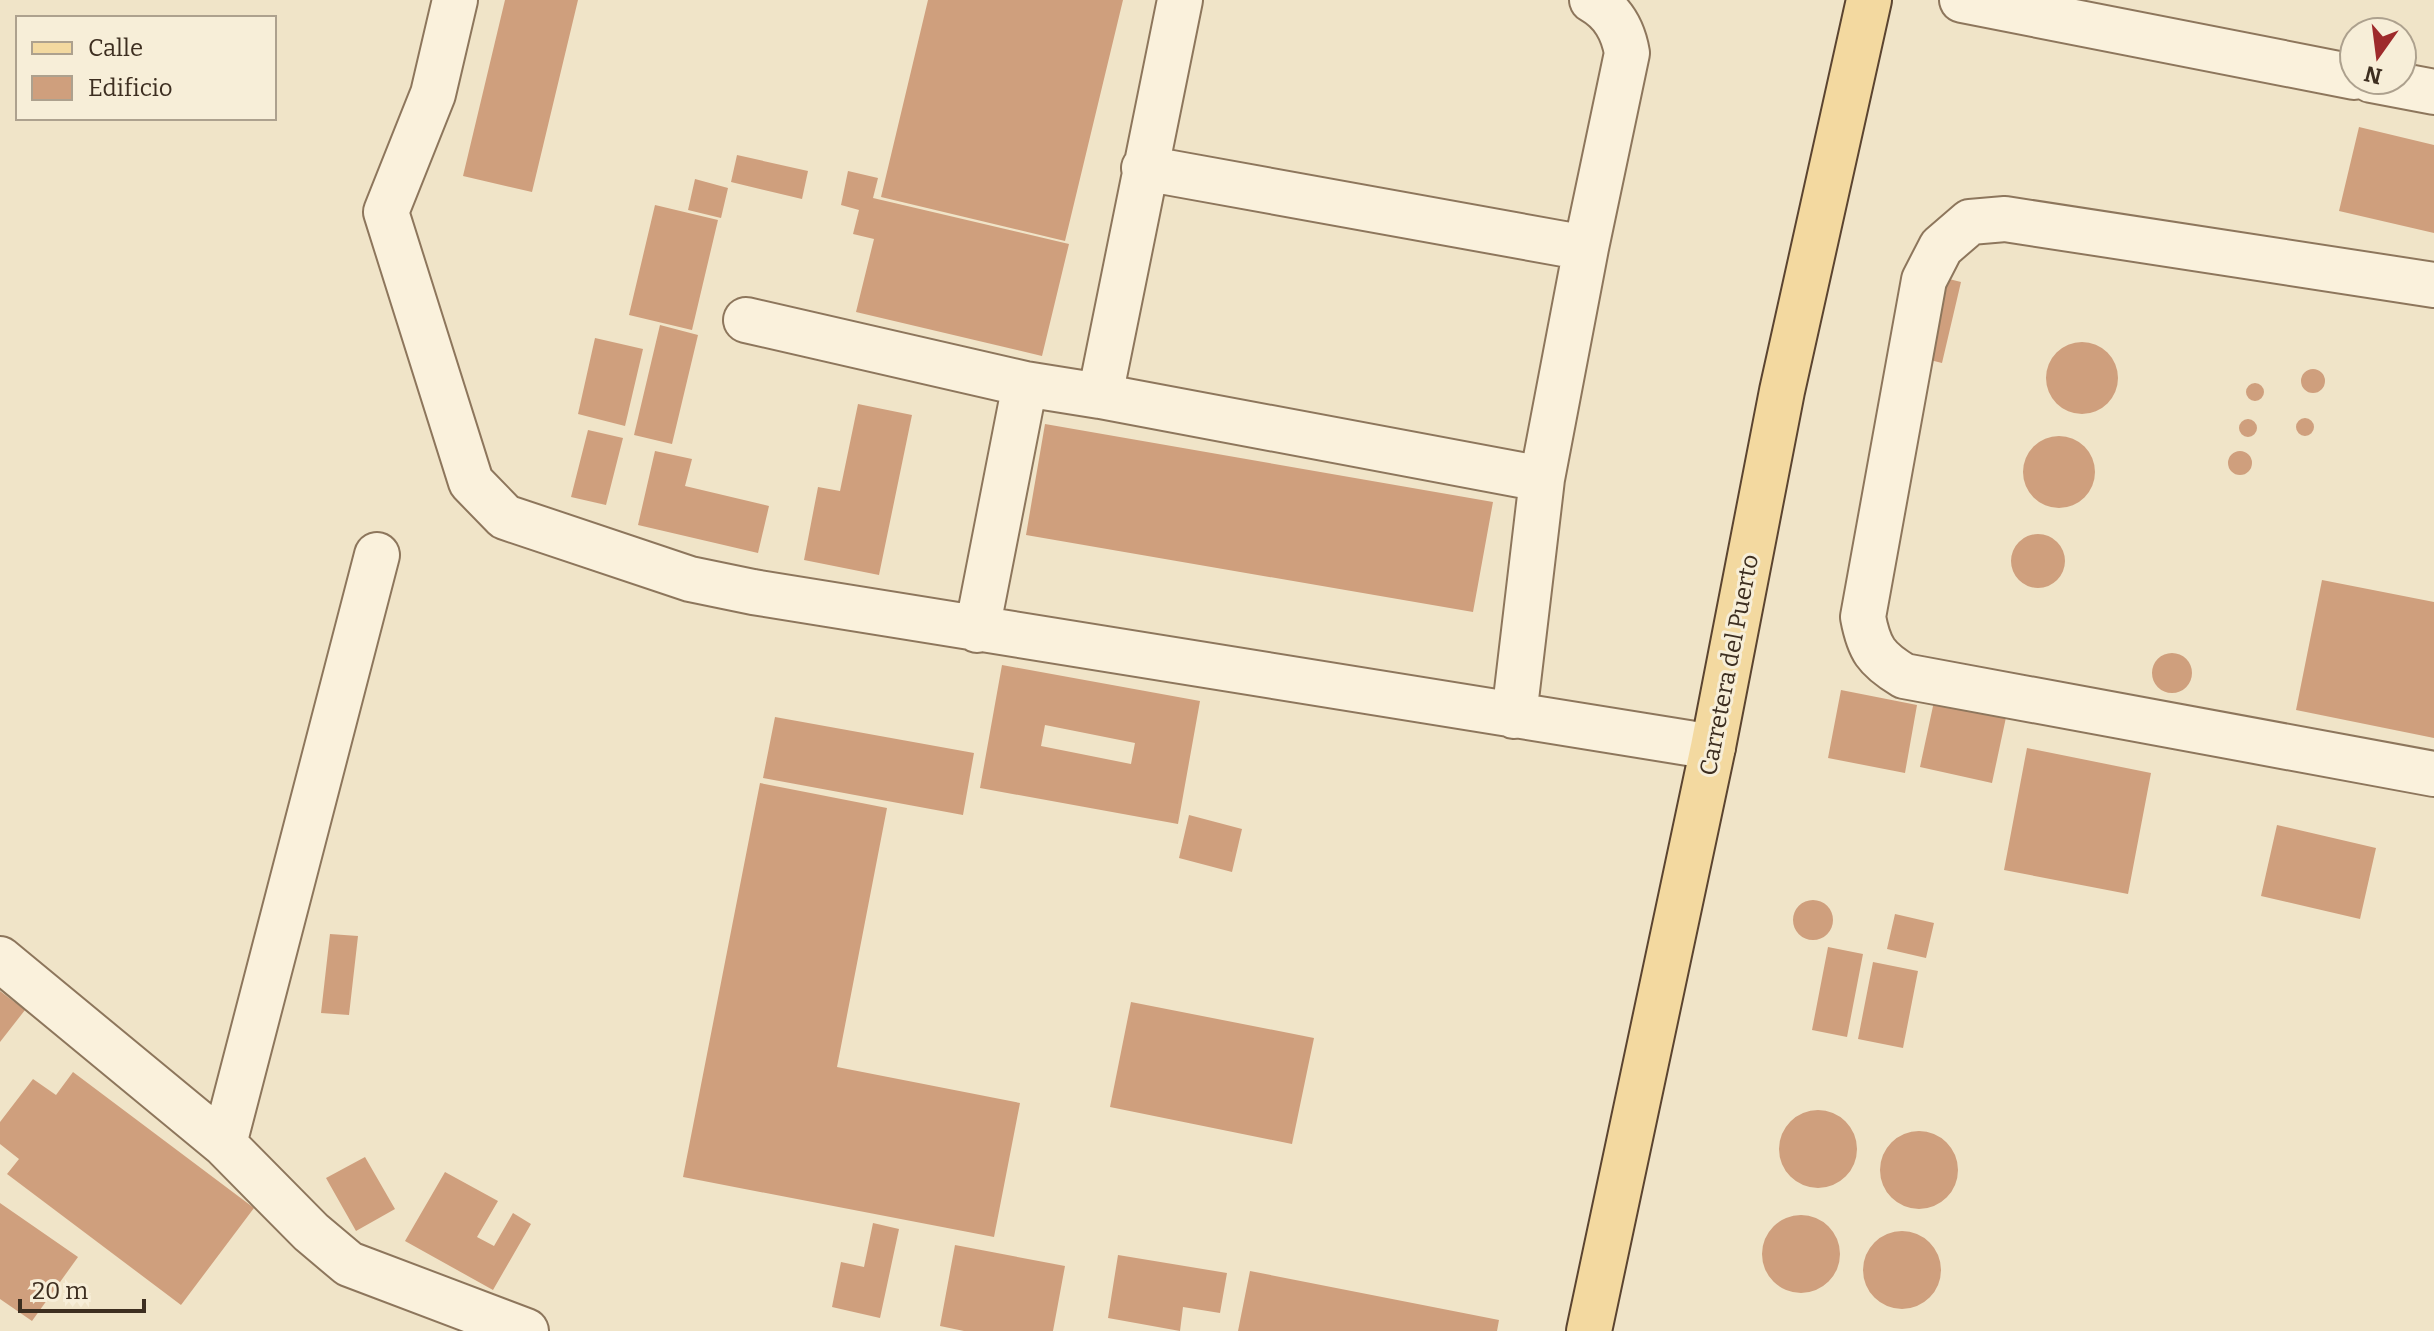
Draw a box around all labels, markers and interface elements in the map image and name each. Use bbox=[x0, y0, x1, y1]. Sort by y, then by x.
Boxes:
legend bbox=[16, 16, 276, 120]
north arrow bbox=[2338, 16, 2418, 96]
text: Calle bbox=[88, 34, 143, 62]
text: N bbox=[2362, 60, 2385, 90]
text: Edificio bbox=[88, 74, 173, 102]
street label: Carretera del Puerto bbox=[1694, 552, 1764, 778]
scale bar bbox=[20, 1263, 144, 1313]
text: 20 m bbox=[32, 1277, 88, 1305]

